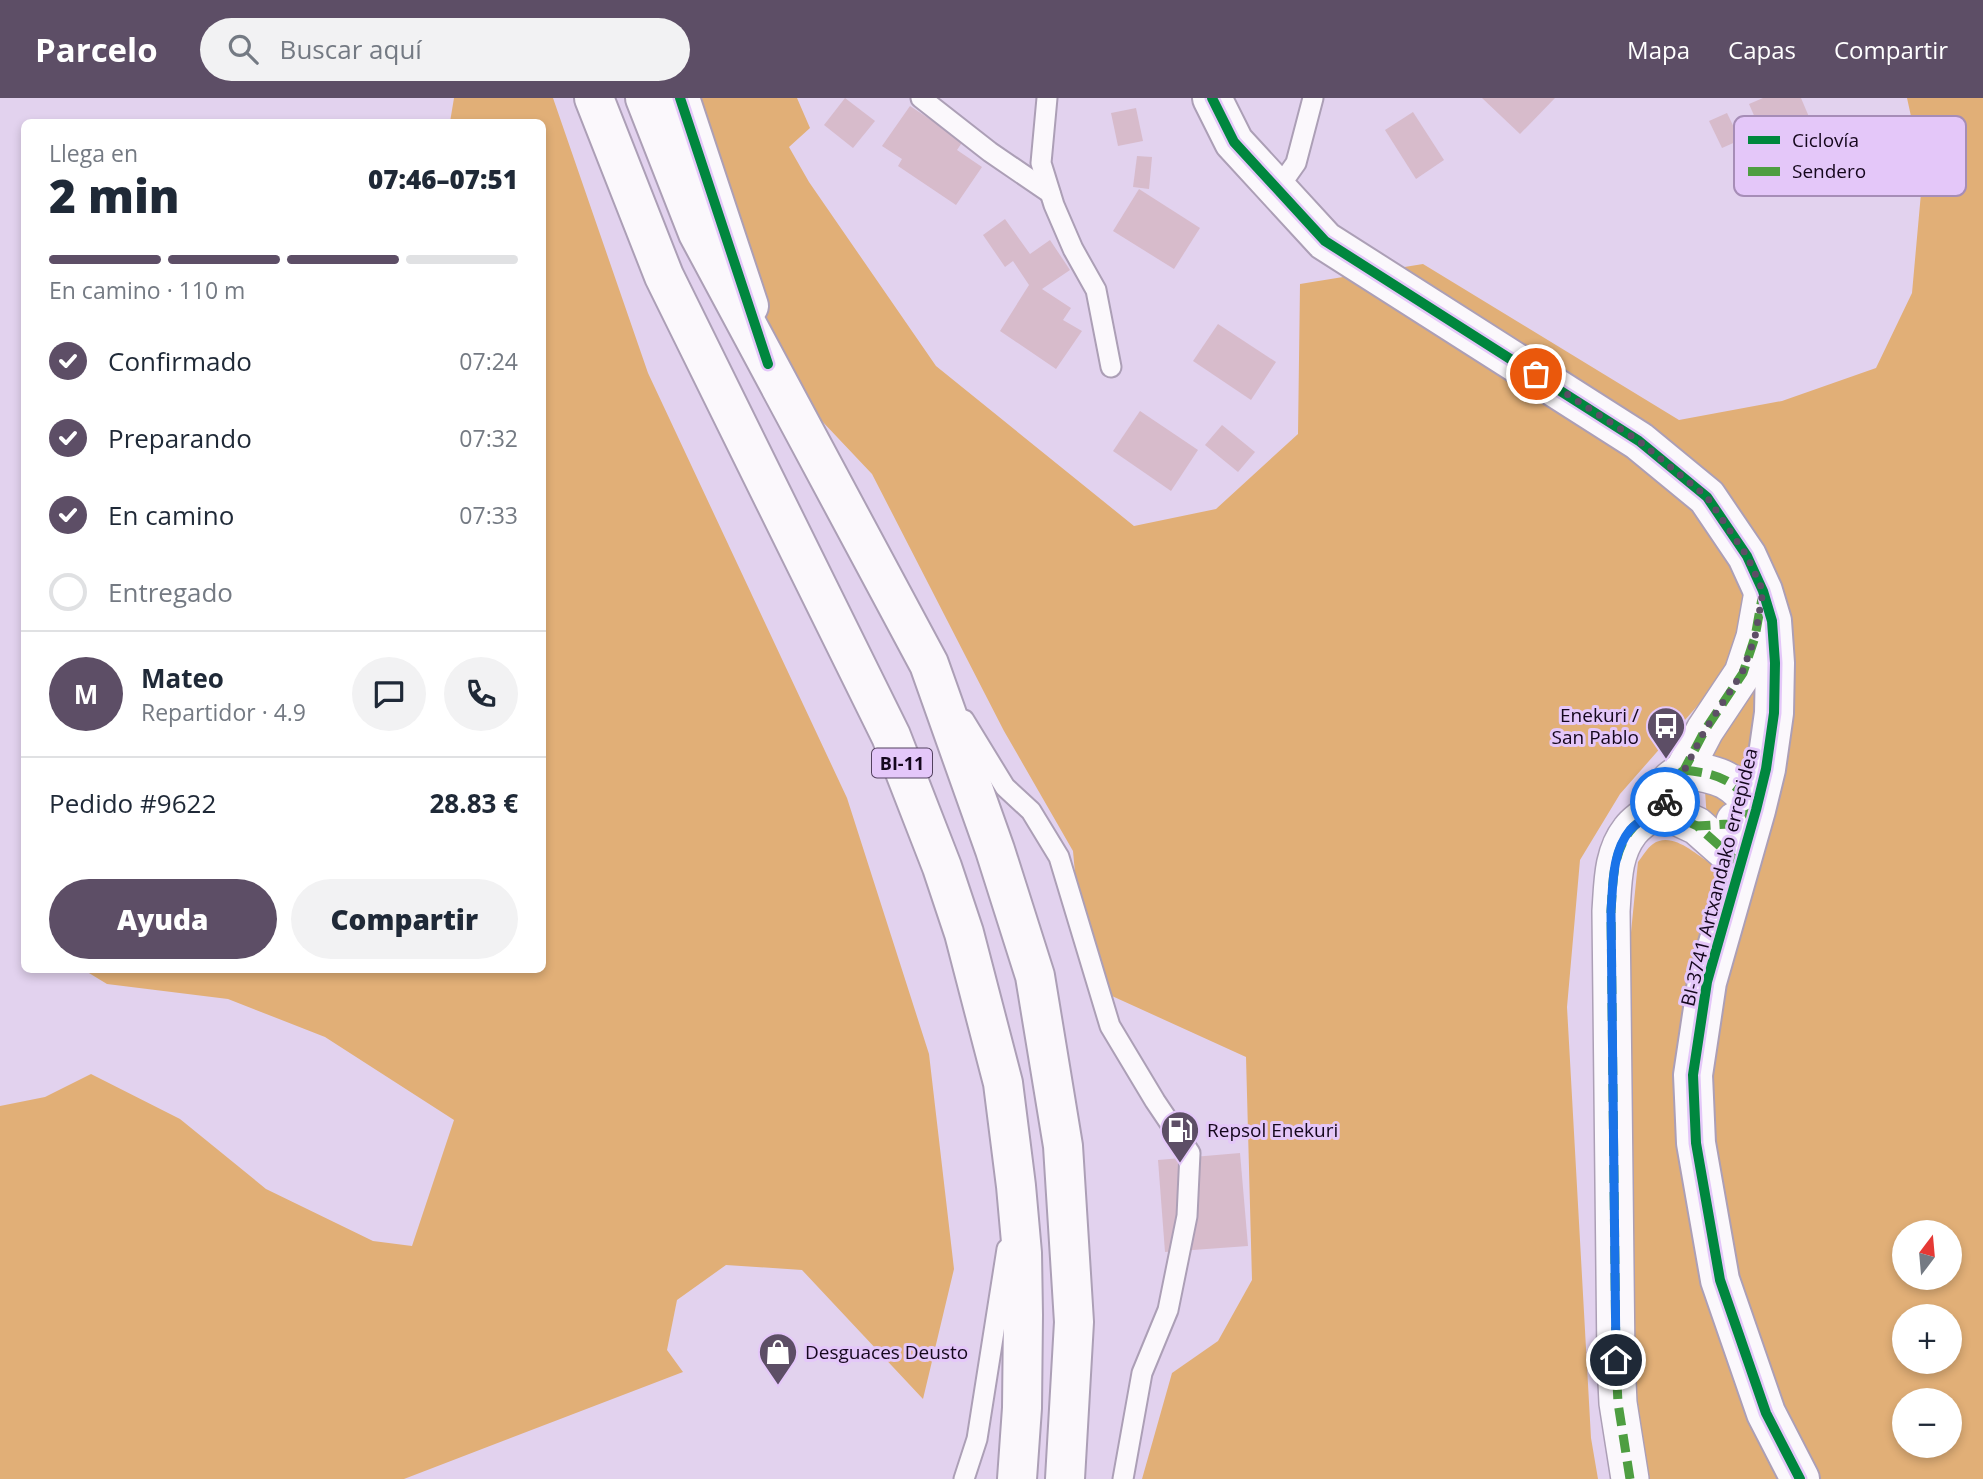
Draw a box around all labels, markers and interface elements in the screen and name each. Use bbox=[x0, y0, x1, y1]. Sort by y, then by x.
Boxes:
search box bbox=[200, 18, 690, 81]
text: Parcelo bbox=[35, 27, 158, 72]
icon: search bbox=[224, 30, 262, 68]
text: Buscar aquí bbox=[280, 31, 422, 67]
text: Mapa bbox=[1627, 33, 1690, 66]
text: Capas bbox=[1728, 33, 1796, 66]
text: Compartir bbox=[1834, 33, 1948, 66]
legend bbox=[1734, 116, 1966, 196]
text: Ciclovía bbox=[1792, 127, 1859, 153]
text: Llega en bbox=[49, 137, 138, 169]
text: Sendero bbox=[1792, 158, 1866, 184]
text: 07:46–07:51 bbox=[368, 161, 518, 197]
text: 2 min bbox=[49, 164, 180, 226]
text: En camino · 110 m bbox=[49, 274, 245, 306]
icon: check bbox=[49, 342, 87, 380]
text: Confirmado bbox=[108, 343, 252, 379]
pin bbox=[1506, 344, 1566, 404]
text: 07:24 bbox=[459, 345, 518, 377]
icon: bag bbox=[1517, 355, 1555, 393]
icon: check bbox=[49, 419, 87, 457]
text: Preparando bbox=[108, 420, 252, 456]
text: 07:32 bbox=[459, 422, 518, 454]
icon: check bbox=[49, 496, 87, 534]
text: En camino bbox=[108, 497, 234, 533]
text: 07:33 bbox=[459, 499, 518, 531]
text: Entregado bbox=[108, 574, 233, 610]
button: chat bbox=[352, 657, 426, 731]
button: phone bbox=[444, 657, 518, 731]
text: Mateo bbox=[141, 660, 224, 696]
text: M bbox=[74, 676, 98, 712]
text: Repartidor · 4.9 bbox=[141, 696, 306, 728]
place label: Enekuri / San Pablo bbox=[1552, 702, 1639, 750]
bus stop icon: Enekuri / San Pablo bbox=[1645, 705, 1687, 760]
street label: BI-3741 Artxandako errepidea bbox=[1674, 745, 1764, 1009]
road number: BI-11 bbox=[872, 748, 932, 778]
courier bbox=[1630, 767, 1700, 837]
icon: bike bbox=[1646, 783, 1684, 821]
text: Pedido #9622 bbox=[49, 785, 216, 821]
text: 28.83 € bbox=[430, 785, 518, 821]
button: Ayuda bbox=[49, 879, 277, 959]
button: Compartir bbox=[291, 879, 518, 959]
fuel station icon: Repsol Enekuri bbox=[1159, 1109, 1201, 1164]
place label: Repsol Enekuri bbox=[1207, 1117, 1338, 1143]
north arrow bbox=[1892, 1220, 1962, 1290]
map controls bbox=[1892, 1220, 1962, 1458]
button: + bbox=[1892, 1304, 1962, 1374]
pin bbox=[1586, 1330, 1646, 1390]
shop icon: Desguaces Deusto bbox=[757, 1331, 799, 1386]
place label: Desguaces Deusto bbox=[805, 1339, 968, 1365]
icon: home bbox=[1597, 1341, 1635, 1379]
button: − bbox=[1892, 1388, 1962, 1458]

